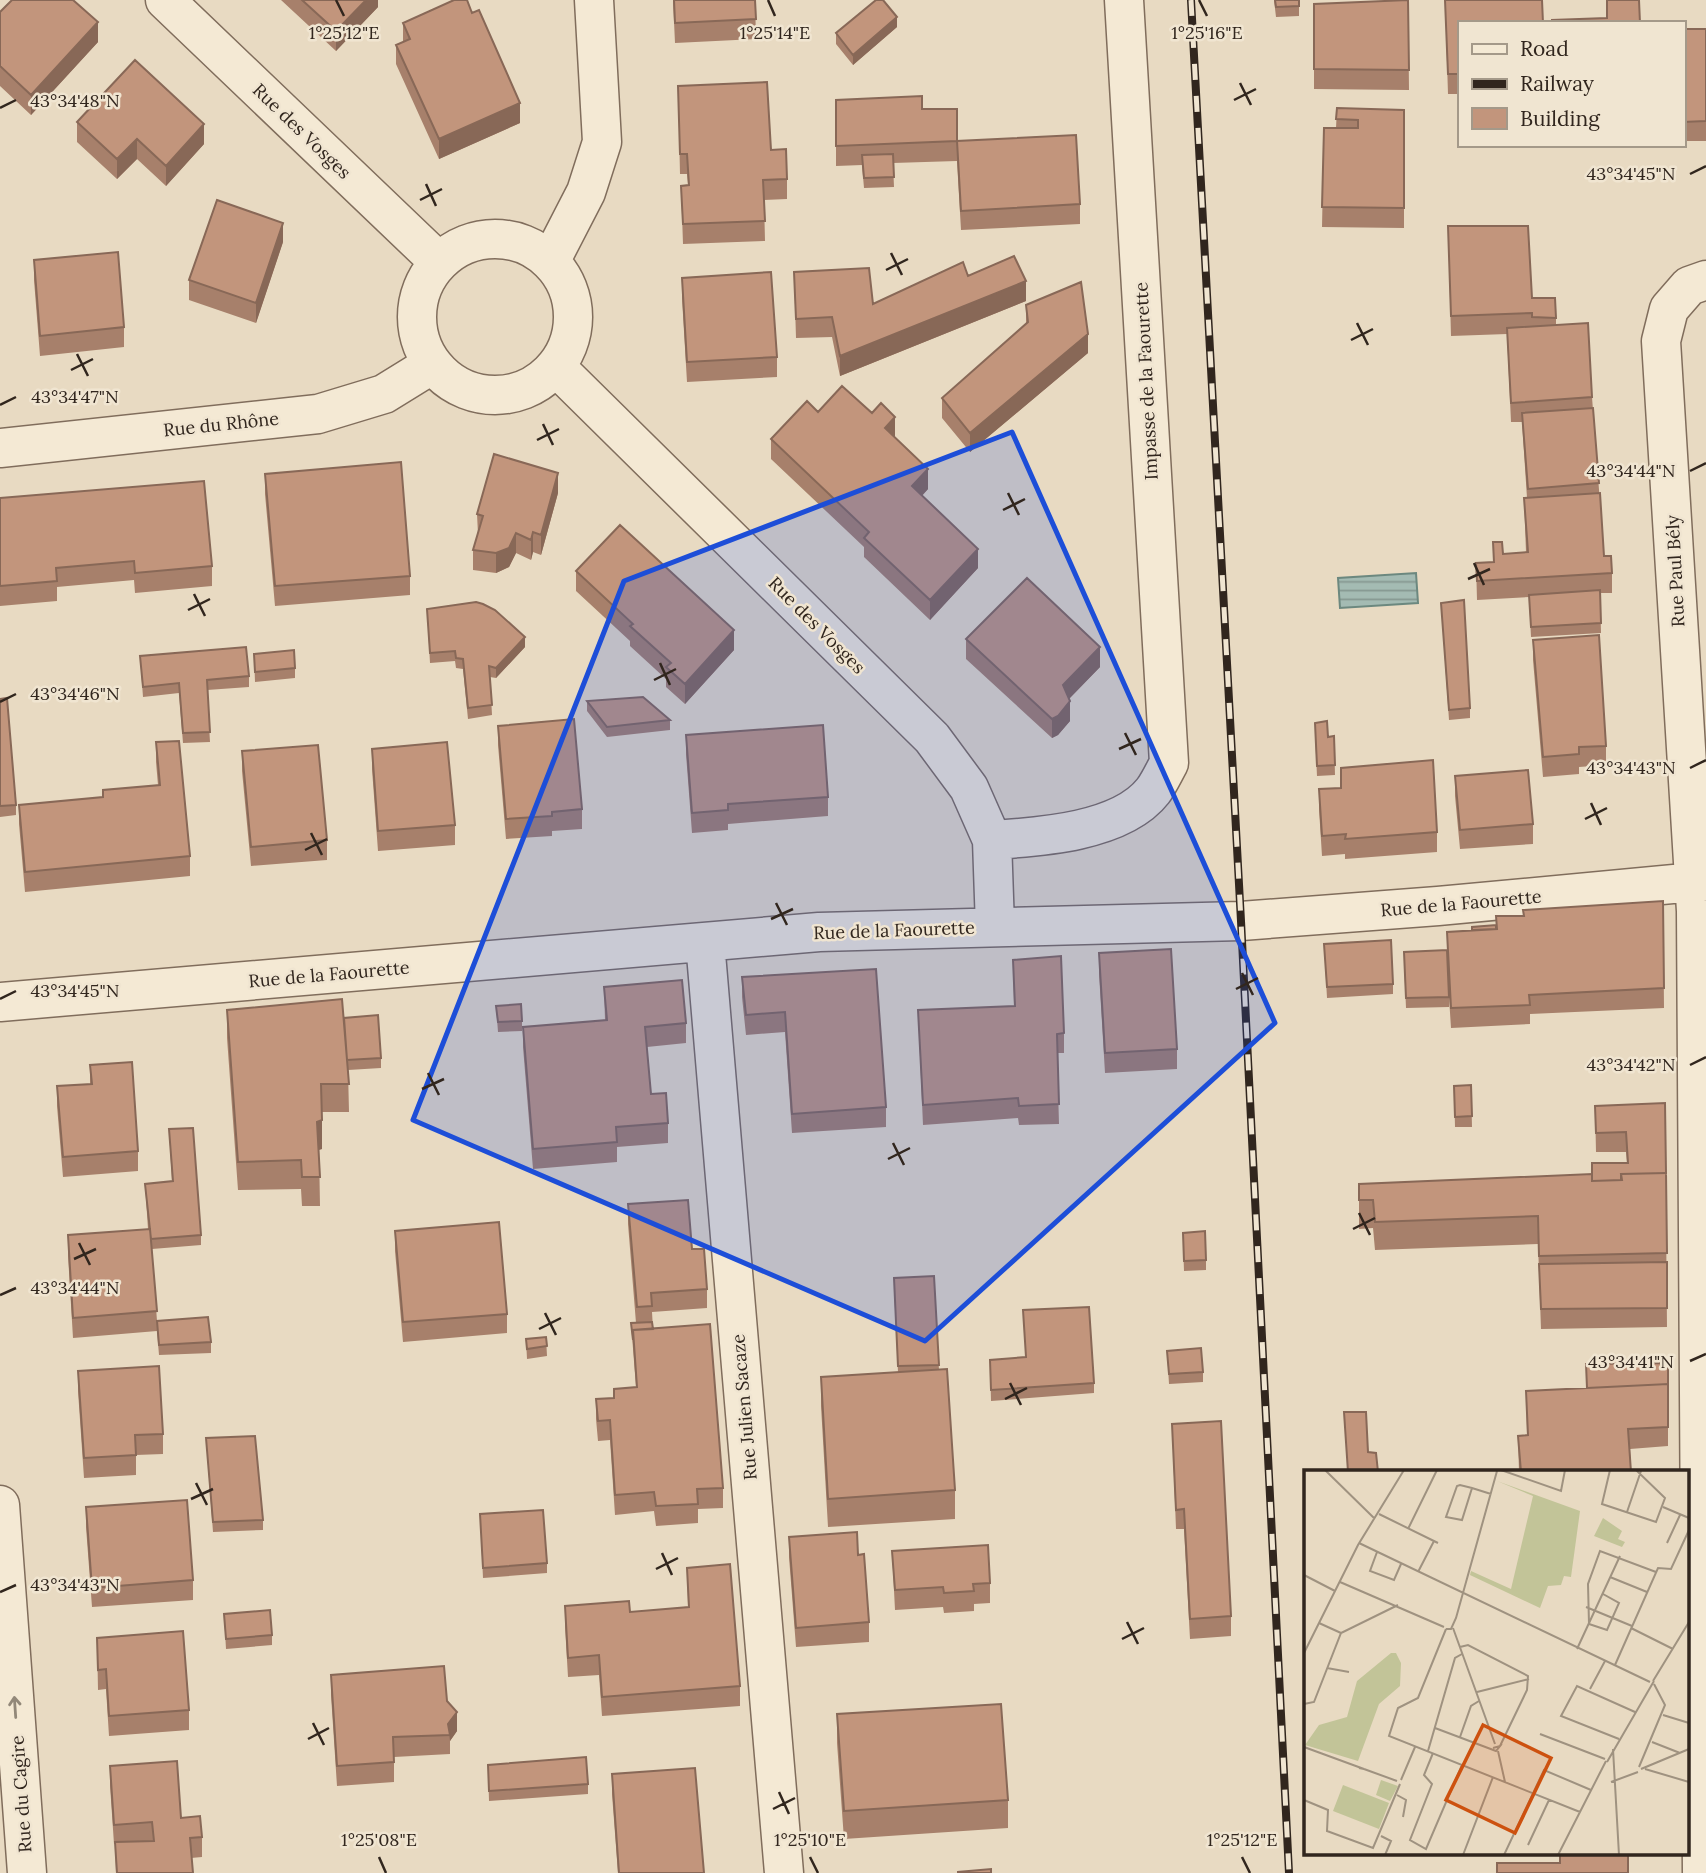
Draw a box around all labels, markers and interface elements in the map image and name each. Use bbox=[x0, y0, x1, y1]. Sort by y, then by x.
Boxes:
text: 1°25'12"E bbox=[309, 21, 379, 44]
text: 1°25'14"E bbox=[740, 21, 810, 44]
text: 1°25'16"E bbox=[1171, 21, 1243, 44]
legend bbox=[1458, 21, 1685, 147]
text: Road bbox=[1520, 35, 1569, 62]
text: Railway bbox=[1520, 70, 1594, 97]
street label: Rue des Vosges bbox=[248, 78, 356, 184]
text: 43°34'48"N bbox=[30, 89, 120, 112]
text: Building bbox=[1520, 105, 1600, 132]
text: 43°34'45"N bbox=[1586, 162, 1676, 185]
street label: Impasse de la Faourette bbox=[1129, 281, 1163, 481]
text: 43°34'47"N bbox=[31, 385, 119, 408]
street label: Rue du Rhône bbox=[162, 406, 280, 442]
text: 43°34'44"N bbox=[1587, 459, 1675, 482]
street label: Rue Paul Bély bbox=[1661, 514, 1689, 628]
street label: Rue des Vosges bbox=[764, 572, 870, 678]
text: 43°34'46"N bbox=[30, 682, 120, 705]
text: 43°34'43"N bbox=[1586, 756, 1676, 779]
street label: Rue de la Faourette bbox=[1380, 884, 1543, 921]
street label: Rue de la Faourette bbox=[813, 916, 975, 944]
street label: Rue de la Faourette bbox=[248, 955, 411, 992]
text: 43°34'45"N bbox=[30, 979, 120, 1002]
text: 43°34'42"N bbox=[1587, 1053, 1675, 1076]
text: 43°34'44"N bbox=[31, 1276, 119, 1299]
street label: Rue Julien Sacaze bbox=[726, 1333, 762, 1481]
text: 43°34'41"N bbox=[1588, 1350, 1674, 1373]
inset map bbox=[1304, 1470, 1688, 1856]
text: 43°34'43"N bbox=[30, 1573, 120, 1596]
one-way arrow bbox=[8, 1696, 21, 1719]
street label: Rue du Cagire bbox=[5, 1734, 37, 1853]
text: 1°25'08"E bbox=[341, 1828, 417, 1851]
text: 1°25'10"E bbox=[774, 1828, 846, 1851]
text: 1°25'12"E bbox=[1207, 1828, 1277, 1851]

